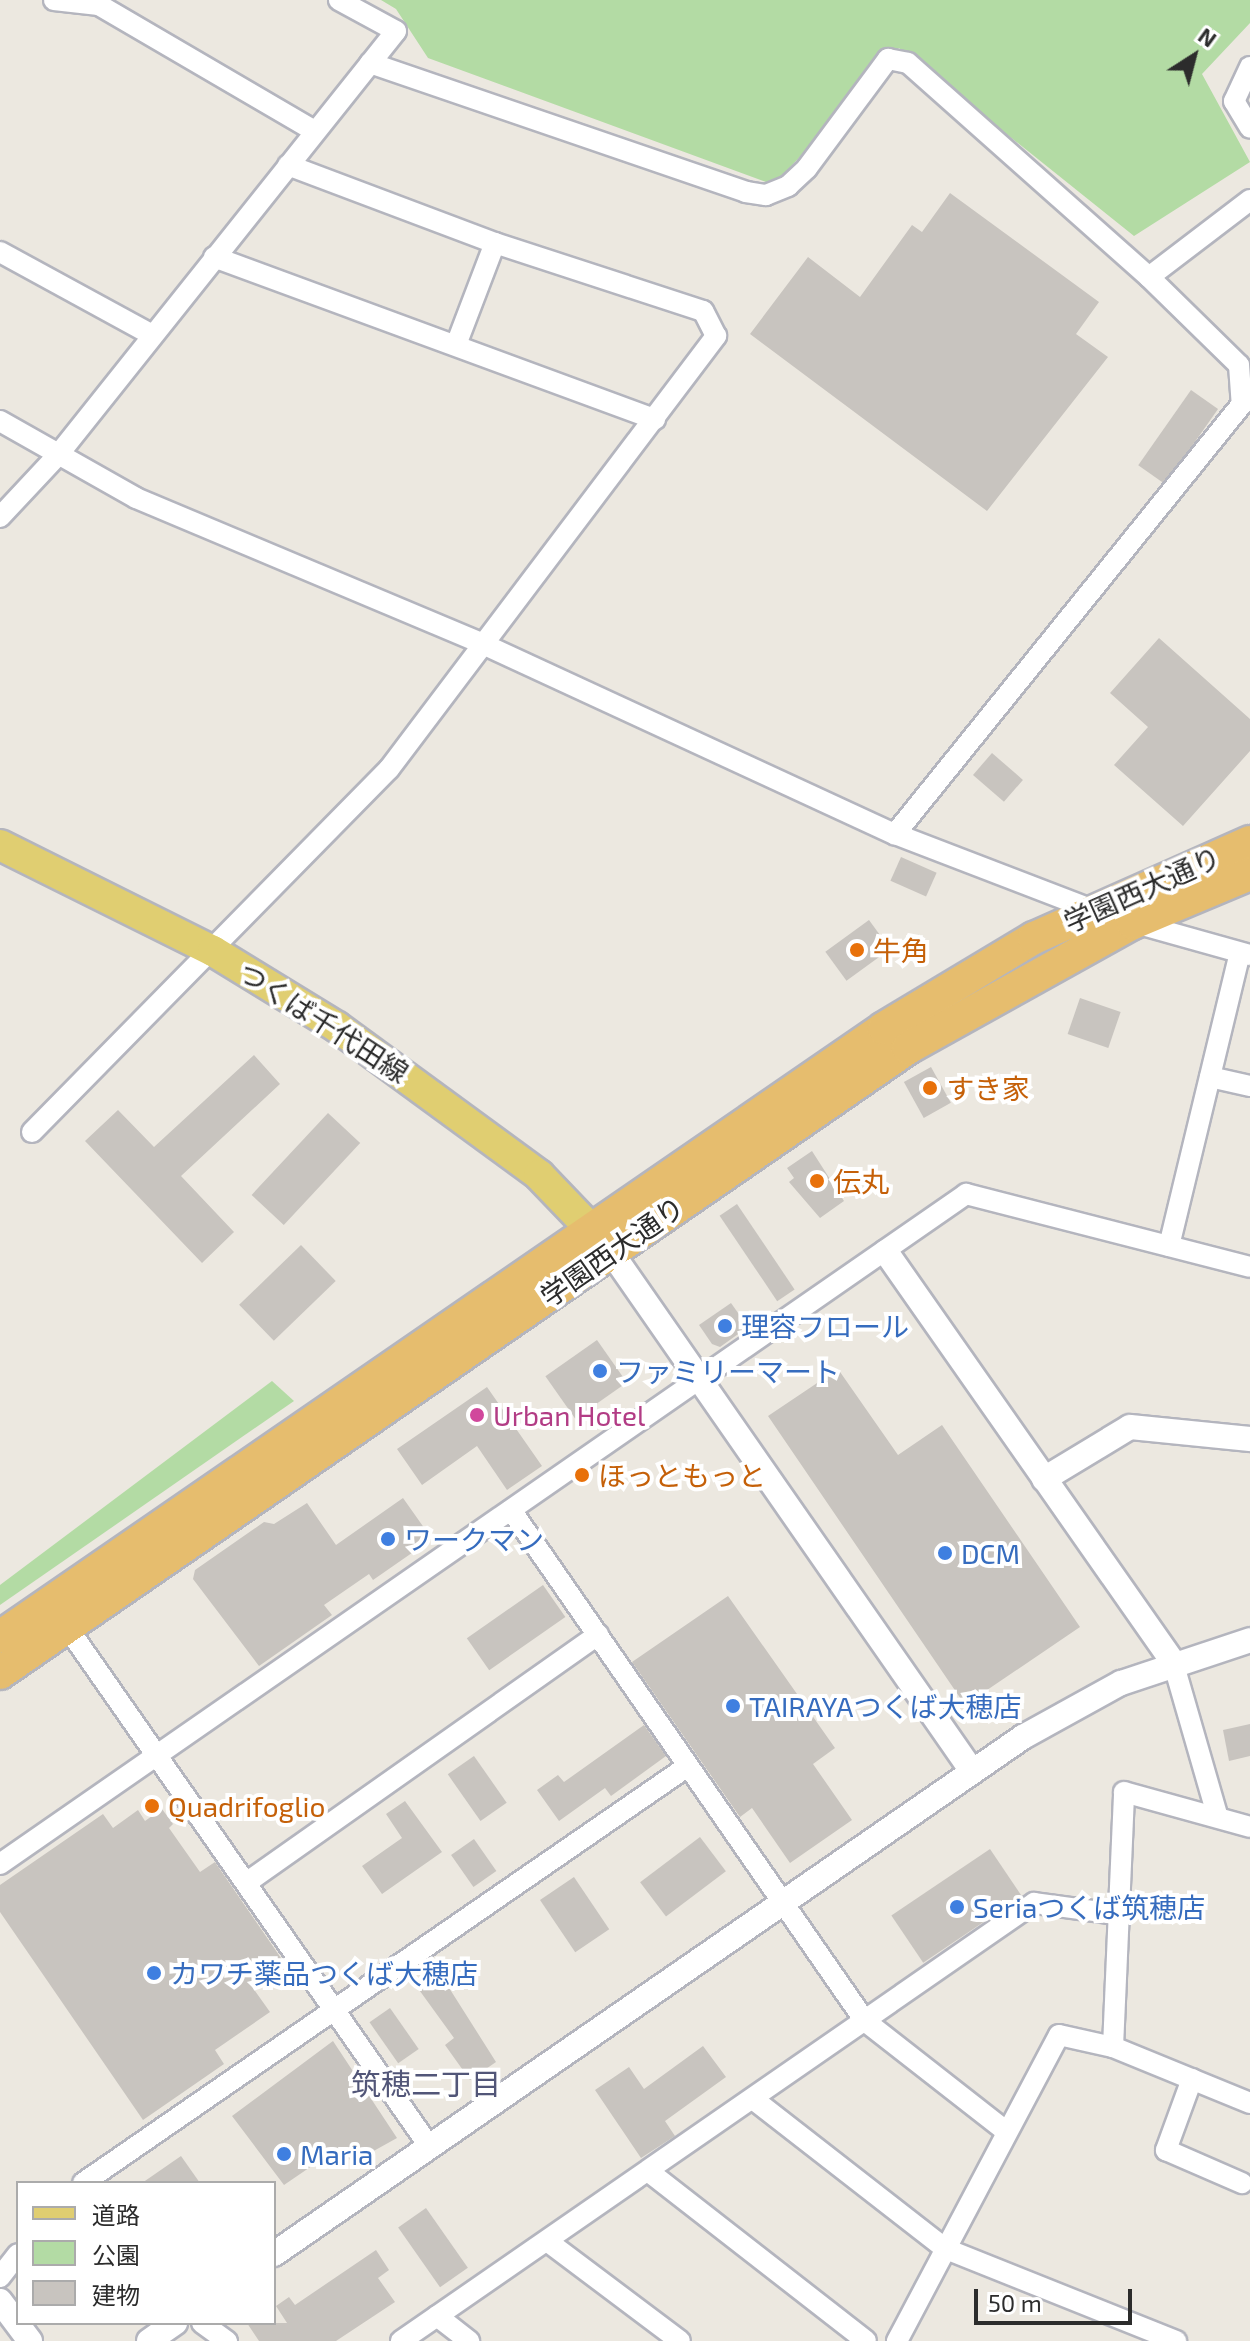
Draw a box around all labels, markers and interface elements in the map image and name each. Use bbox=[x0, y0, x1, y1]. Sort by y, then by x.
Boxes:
north arrow bbox=[1154, 16, 1234, 96]
text: N bbox=[1194, 21, 1222, 52]
street label: 学園西大通り bbox=[1058, 839, 1226, 939]
place label: 牛角 bbox=[873, 933, 929, 967]
marker: 牛角 bbox=[848, 941, 866, 959]
street label: つくば千代田線 bbox=[233, 955, 415, 1089]
place label: すき家 bbox=[946, 1071, 1030, 1105]
marker: すき家 bbox=[921, 1079, 939, 1097]
place label: 伝丸 bbox=[833, 1164, 889, 1198]
marker: 伝丸 bbox=[808, 1172, 826, 1190]
street label: 学園西大通り bbox=[534, 1189, 690, 1313]
place label: 理容フロール bbox=[741, 1309, 909, 1343]
marker: 理容フロール bbox=[716, 1317, 734, 1335]
place label: ファミリーマート bbox=[616, 1354, 840, 1388]
marker: ファミリーマート bbox=[591, 1362, 609, 1380]
place label: Urban Hotel bbox=[493, 1398, 645, 1432]
marker: Urban Hotel bbox=[468, 1406, 486, 1424]
place label: ほっともっと bbox=[598, 1458, 766, 1492]
marker: ほっともっと bbox=[573, 1466, 591, 1484]
place label: ワークマン bbox=[404, 1522, 544, 1556]
marker: ワークマン bbox=[379, 1530, 397, 1548]
place label: DCM bbox=[961, 1536, 1020, 1570]
marker: DCM bbox=[936, 1544, 954, 1562]
place label: TAIRAYAつくば大穂店 bbox=[749, 1689, 1021, 1723]
marker: TAIRAYAつくば大穂店 bbox=[724, 1697, 742, 1715]
place label: Quadrifoglio bbox=[168, 1789, 325, 1823]
marker: Quadrifoglio bbox=[143, 1797, 161, 1815]
place label: Seriaつくば筑穂店 bbox=[973, 1890, 1205, 1924]
marker: Seriaつくば筑穂店 bbox=[948, 1898, 966, 1916]
place label: カワチ薬品つくば大穂店 bbox=[170, 1956, 478, 1990]
marker: カワチ薬品つくば大穂店 bbox=[145, 1964, 163, 1982]
district label: 筑穂二丁目 bbox=[351, 2065, 501, 2101]
place label: Maria bbox=[300, 2137, 373, 2171]
marker: Maria bbox=[275, 2145, 293, 2163]
legend bbox=[16, 2181, 276, 2325]
text: 道路 bbox=[92, 2200, 140, 2229]
text: 公園 bbox=[92, 2240, 140, 2269]
scale bar bbox=[978, 2273, 1136, 2323]
text: 建物 bbox=[92, 2280, 140, 2309]
text: 50 m bbox=[988, 2288, 1042, 2317]

